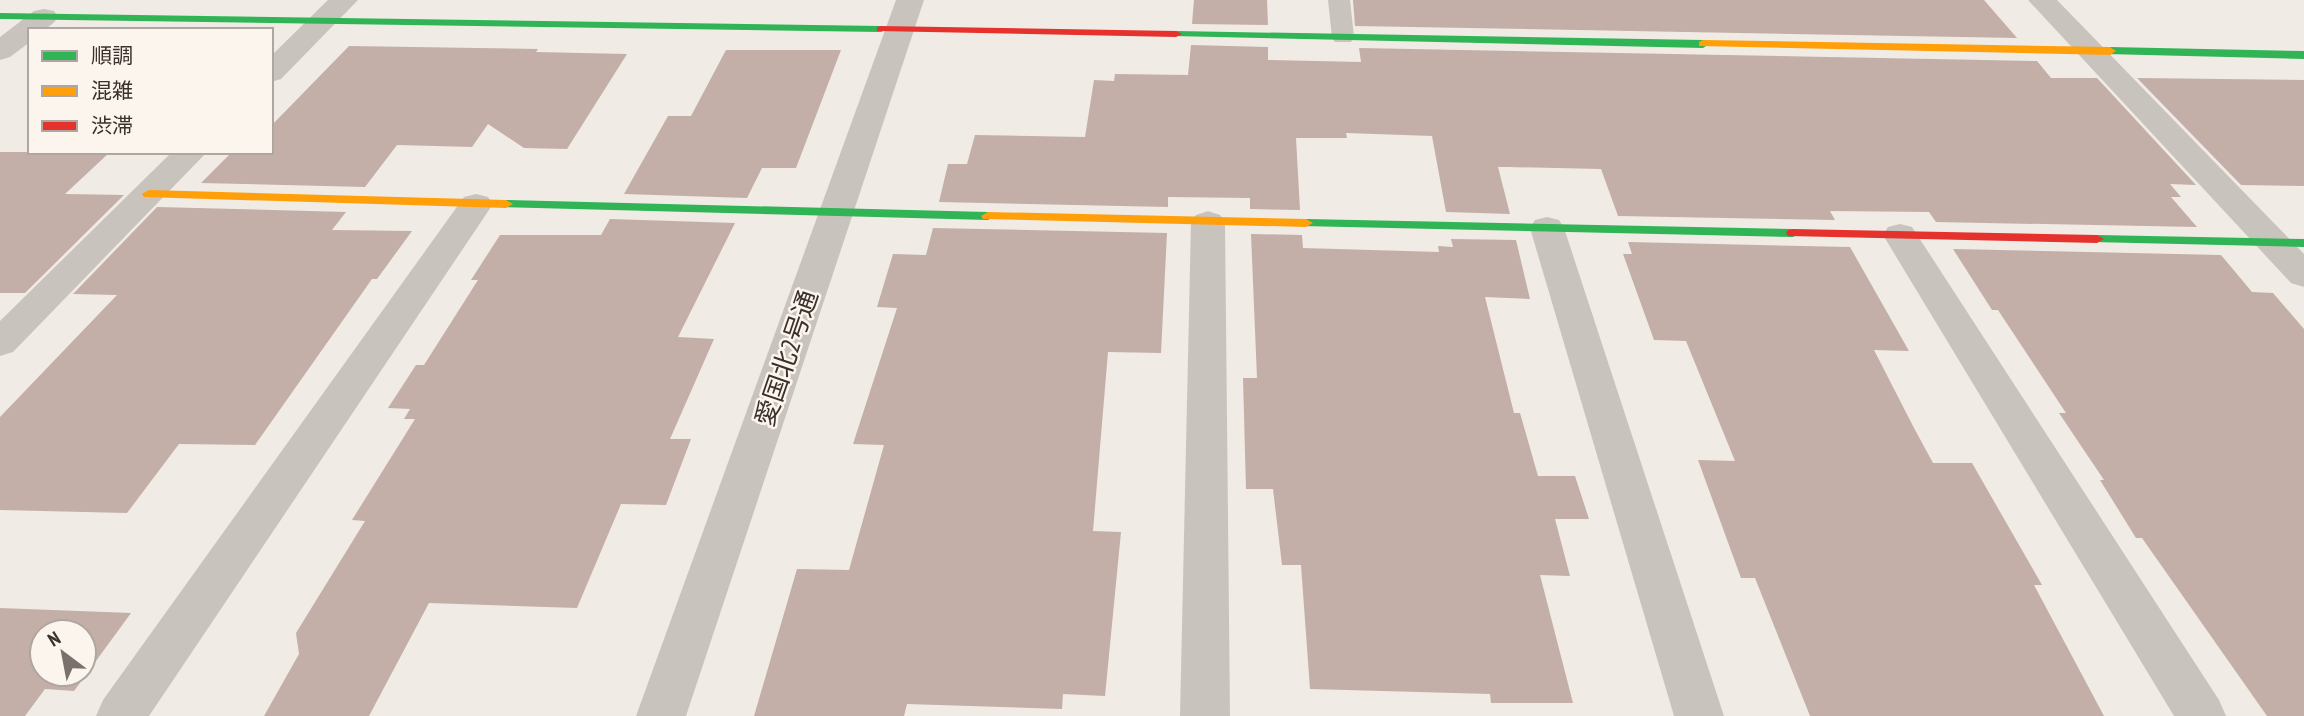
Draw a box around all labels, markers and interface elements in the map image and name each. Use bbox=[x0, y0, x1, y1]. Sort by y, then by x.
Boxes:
legend bbox=[28, 28, 273, 154]
text: 順調 bbox=[91, 42, 133, 69]
text: 混雑 bbox=[91, 77, 133, 104]
text: 渋滞 bbox=[91, 112, 133, 139]
street label: 愛国北2号通 bbox=[747, 286, 825, 430]
north arrow bbox=[28, 618, 98, 688]
text: N bbox=[43, 626, 65, 651]

